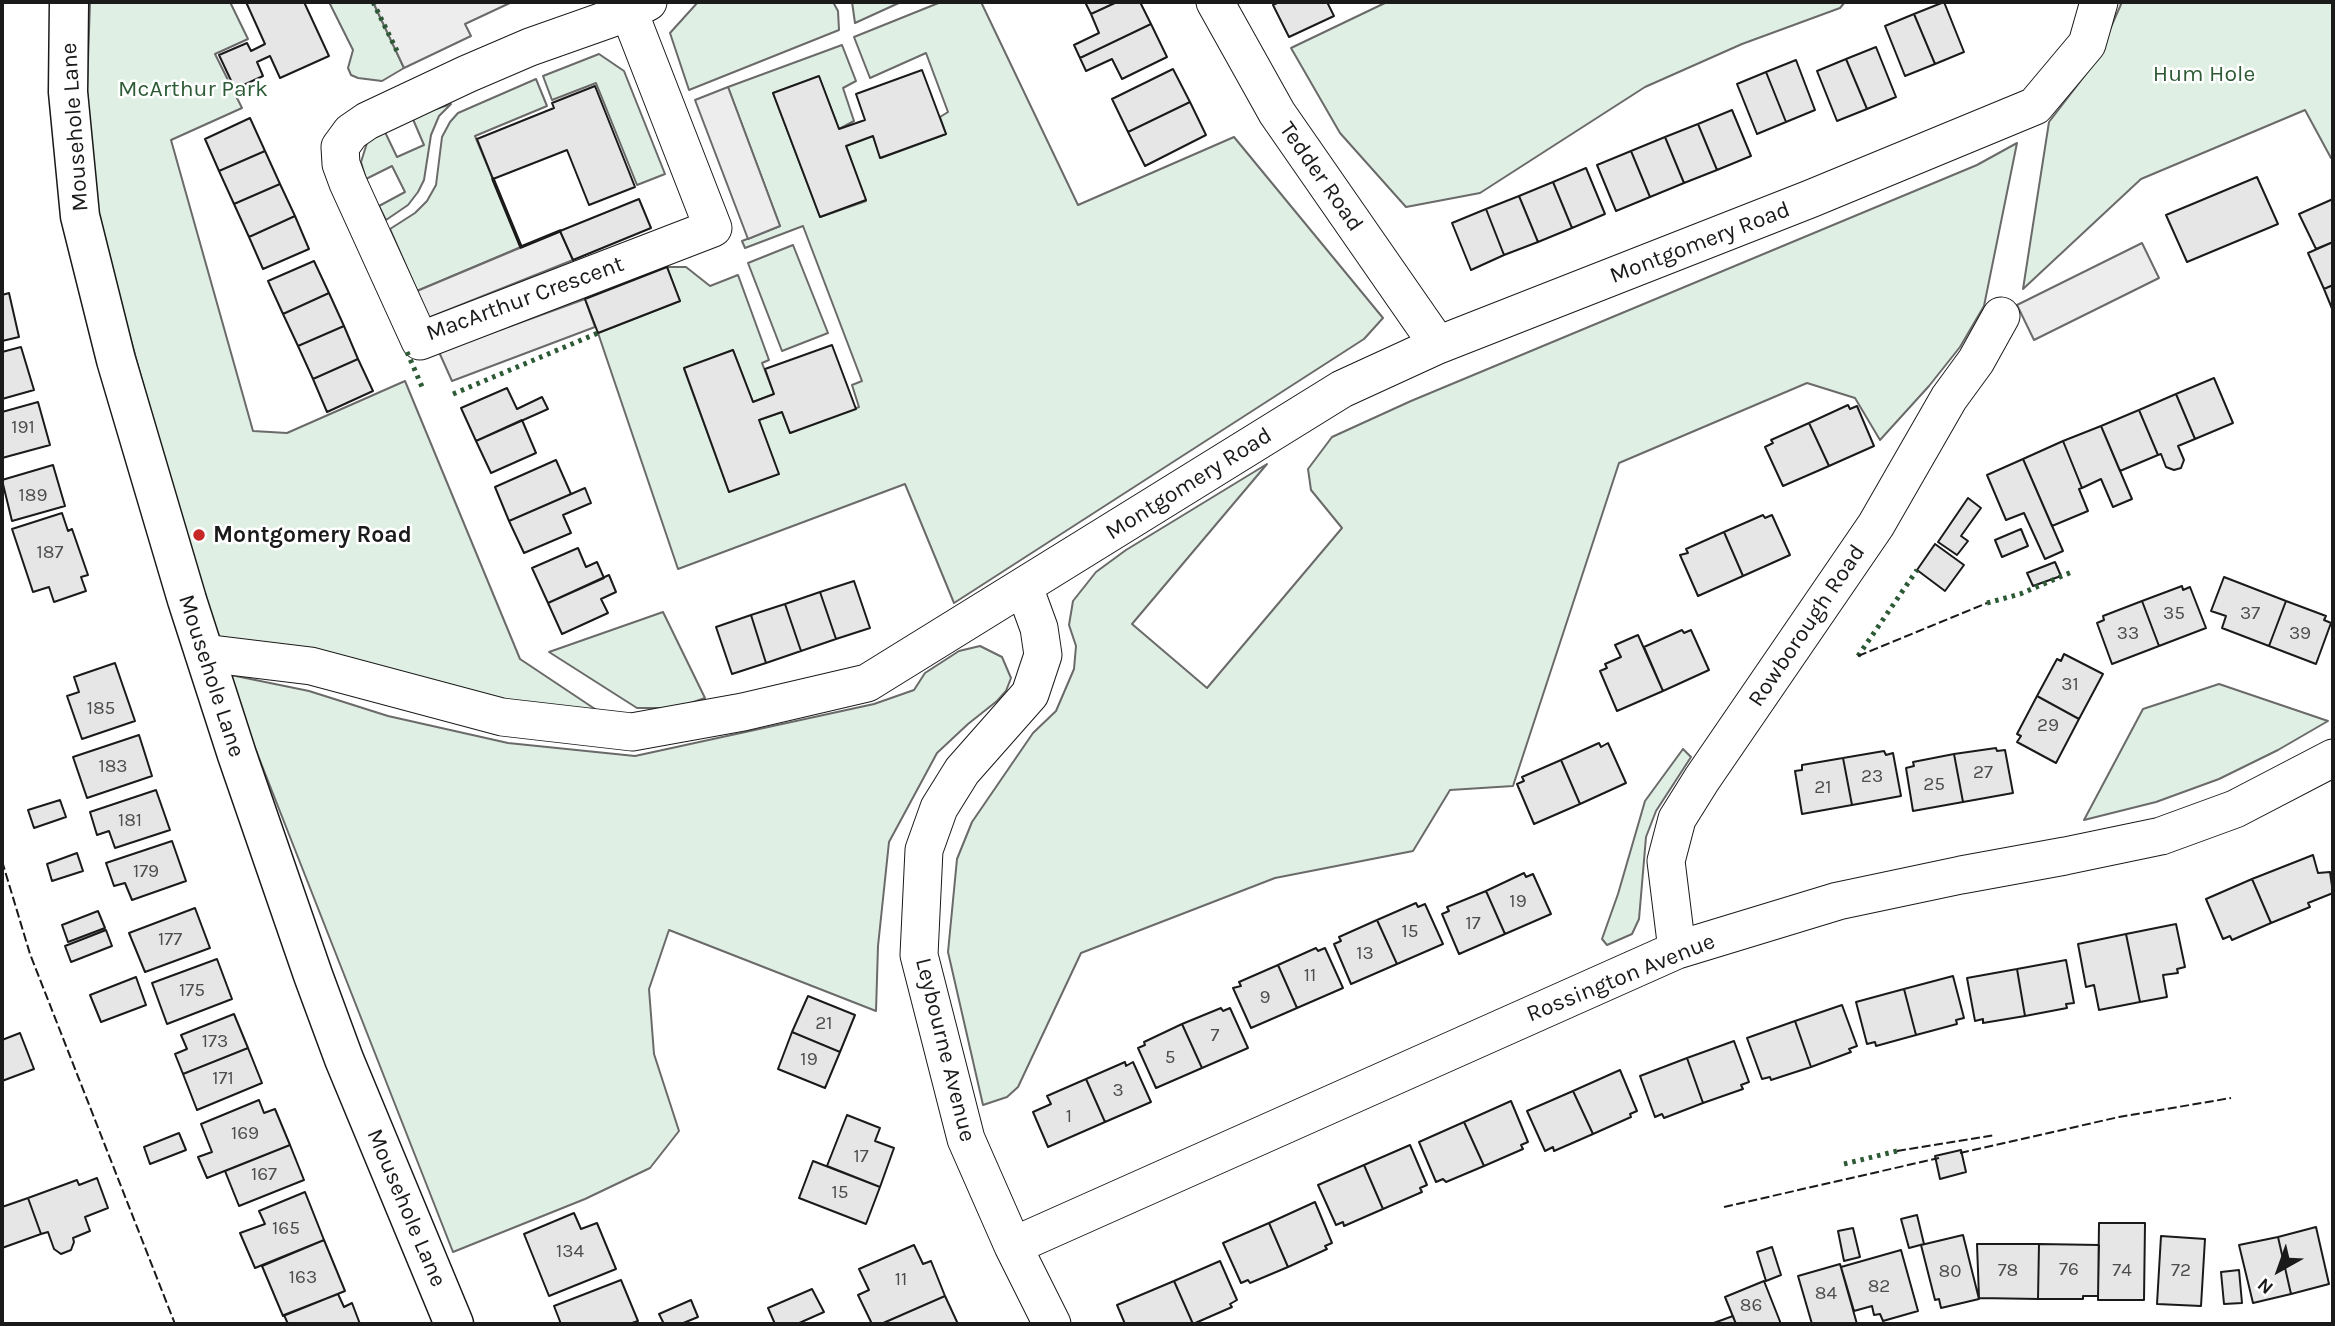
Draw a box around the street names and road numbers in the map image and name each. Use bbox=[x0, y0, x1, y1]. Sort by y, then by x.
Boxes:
street label: Mousehole Lane bbox=[55, 42, 95, 212]
street label: Tedder Road bbox=[1273, 117, 1369, 237]
street label: Montgomery Road bbox=[1606, 196, 1794, 290]
street label: MacArthur Crescent bbox=[422, 250, 628, 348]
street label: Montgomery Road bbox=[1101, 422, 1277, 546]
street label: Rowborough Road bbox=[1743, 540, 1871, 712]
street label: Mousehole Lane bbox=[172, 591, 250, 761]
street label: Rossington Avenue bbox=[1523, 928, 1719, 1028]
street label: Leybourne Avenue bbox=[909, 955, 981, 1145]
street label: Mousehole Lane bbox=[360, 1125, 452, 1291]

